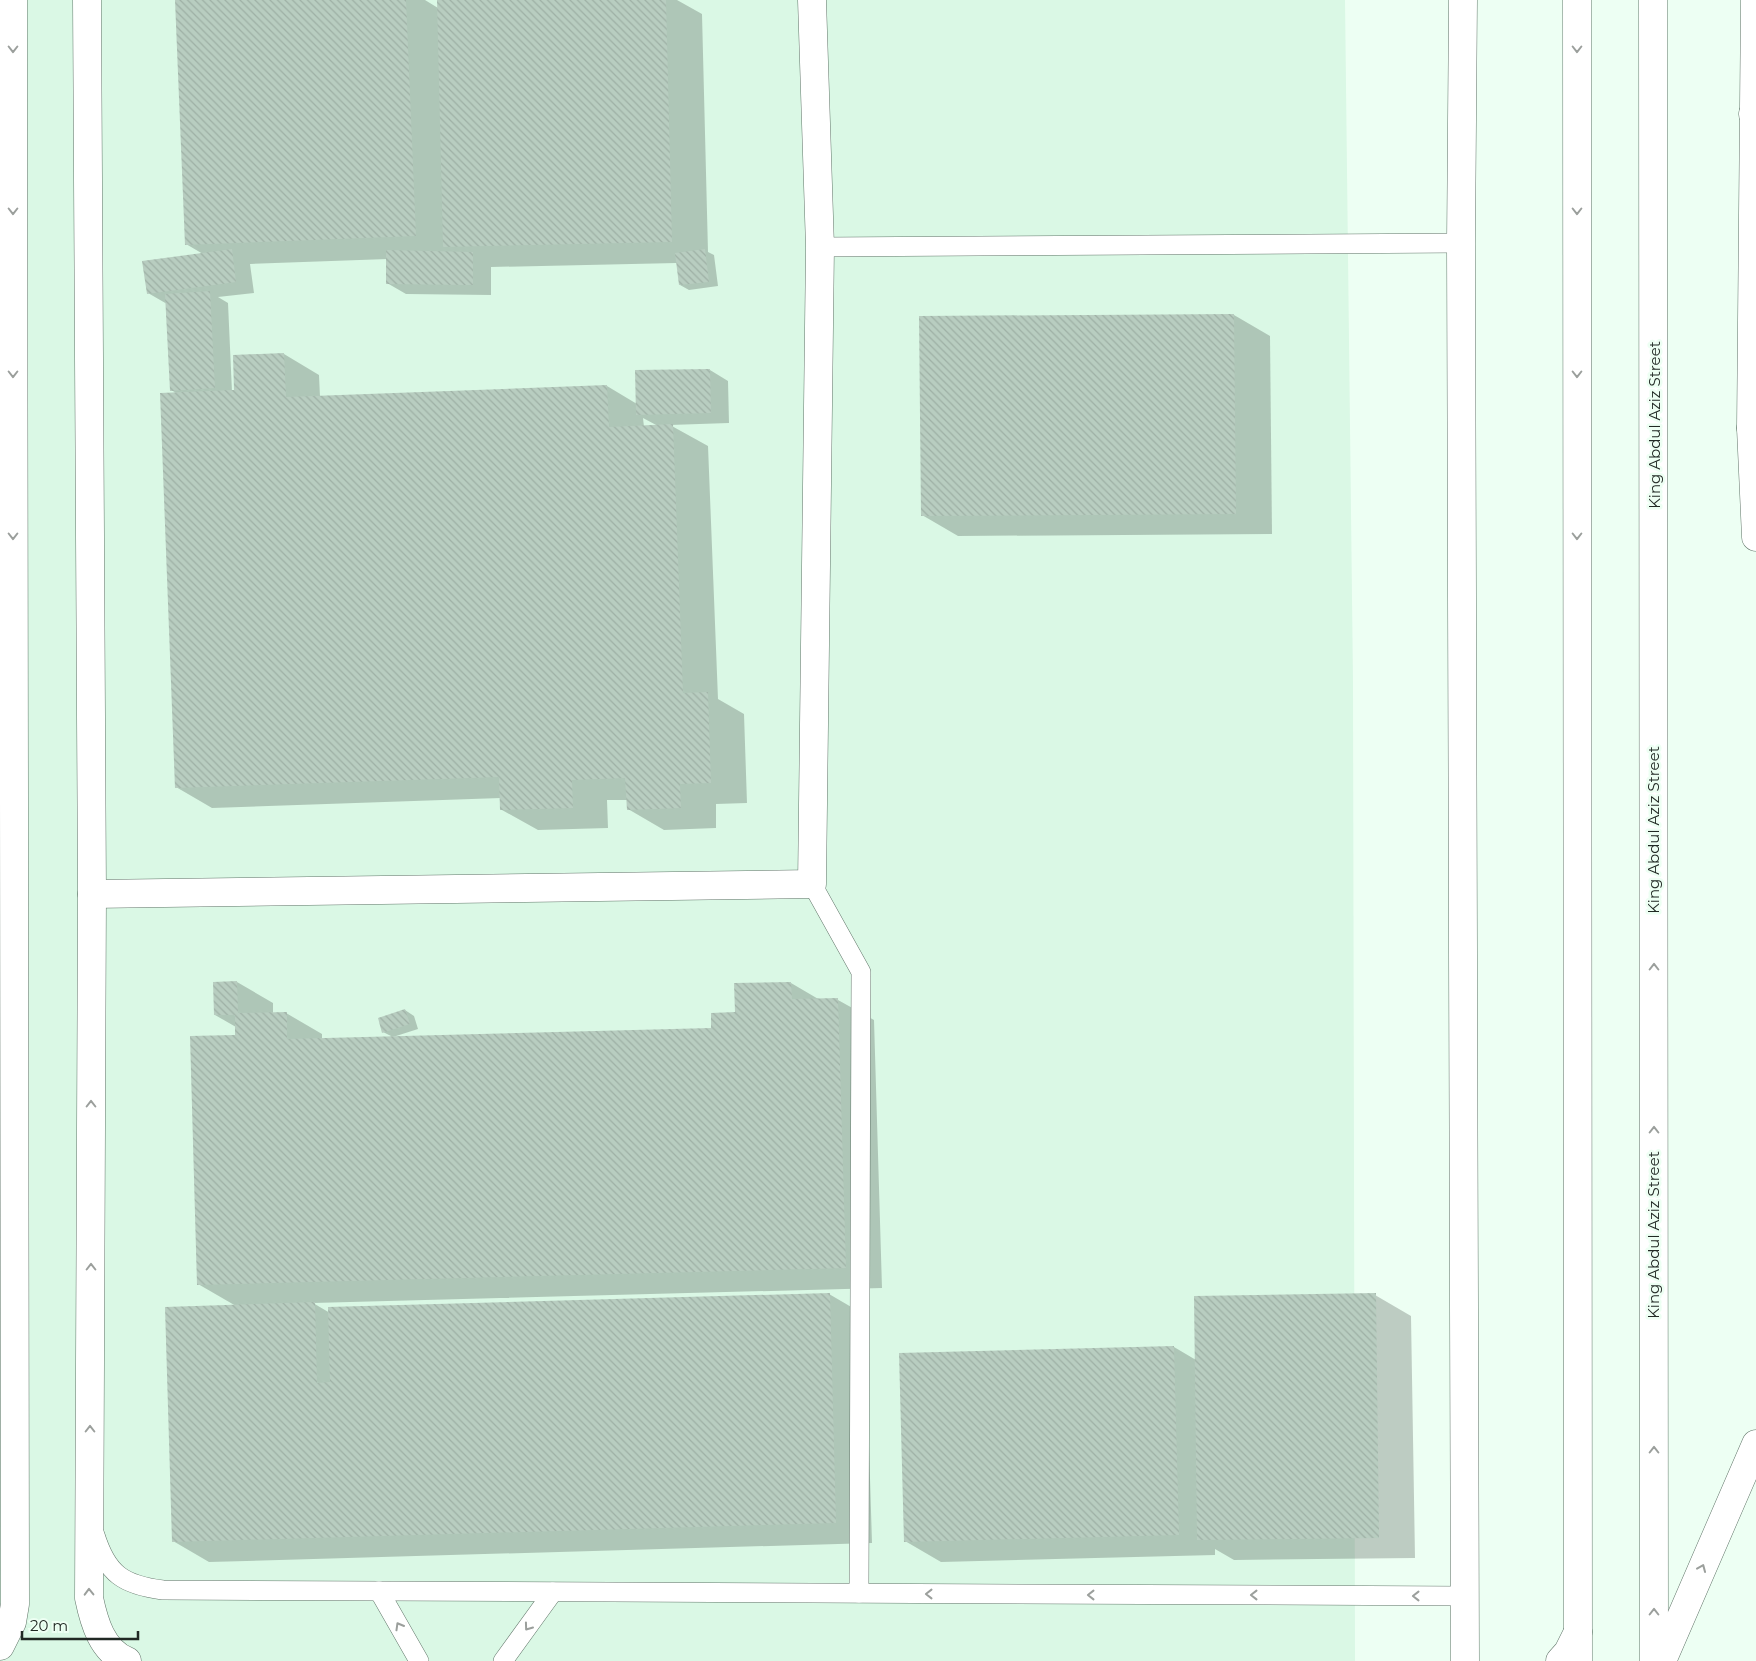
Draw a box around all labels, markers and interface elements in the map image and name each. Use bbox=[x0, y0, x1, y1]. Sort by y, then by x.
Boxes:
one-way arrow bbox=[8, 45, 18, 53]
one-way arrow bbox=[1572, 45, 1582, 53]
one-way arrow bbox=[8, 208, 18, 215]
one-way arrow bbox=[1572, 208, 1582, 215]
street label: King Abdul Aziz Street bbox=[1645, 341, 1664, 509]
one-way arrow bbox=[8, 370, 18, 378]
one-way arrow bbox=[1572, 370, 1582, 378]
one-way arrow bbox=[8, 532, 18, 540]
one-way arrow bbox=[1572, 532, 1582, 540]
street label: King Abdul Aziz Street bbox=[1644, 746, 1663, 914]
one-way arrow bbox=[1649, 963, 1659, 971]
one-way arrow bbox=[86, 1100, 96, 1108]
one-way arrow bbox=[1649, 1126, 1659, 1134]
street label: King Abdul Aziz Street bbox=[1644, 1151, 1663, 1319]
one-way arrow bbox=[86, 1262, 96, 1270]
one-way arrow bbox=[85, 1425, 95, 1432]
one-way arrow bbox=[1649, 1446, 1659, 1454]
one-way arrow bbox=[1696, 1564, 1707, 1573]
one-way arrow bbox=[84, 1587, 95, 1595]
one-way arrow bbox=[925, 1589, 932, 1599]
one-way arrow bbox=[1087, 1590, 1095, 1600]
one-way arrow bbox=[1250, 1590, 1258, 1600]
one-way arrow bbox=[1412, 1591, 1420, 1601]
scale bar bbox=[22, 1608, 139, 1640]
one-way arrow bbox=[1649, 1608, 1659, 1616]
text: 20 m bbox=[30, 1616, 68, 1635]
one-way arrow bbox=[525, 1621, 534, 1631]
one-way arrow bbox=[395, 1623, 405, 1632]

